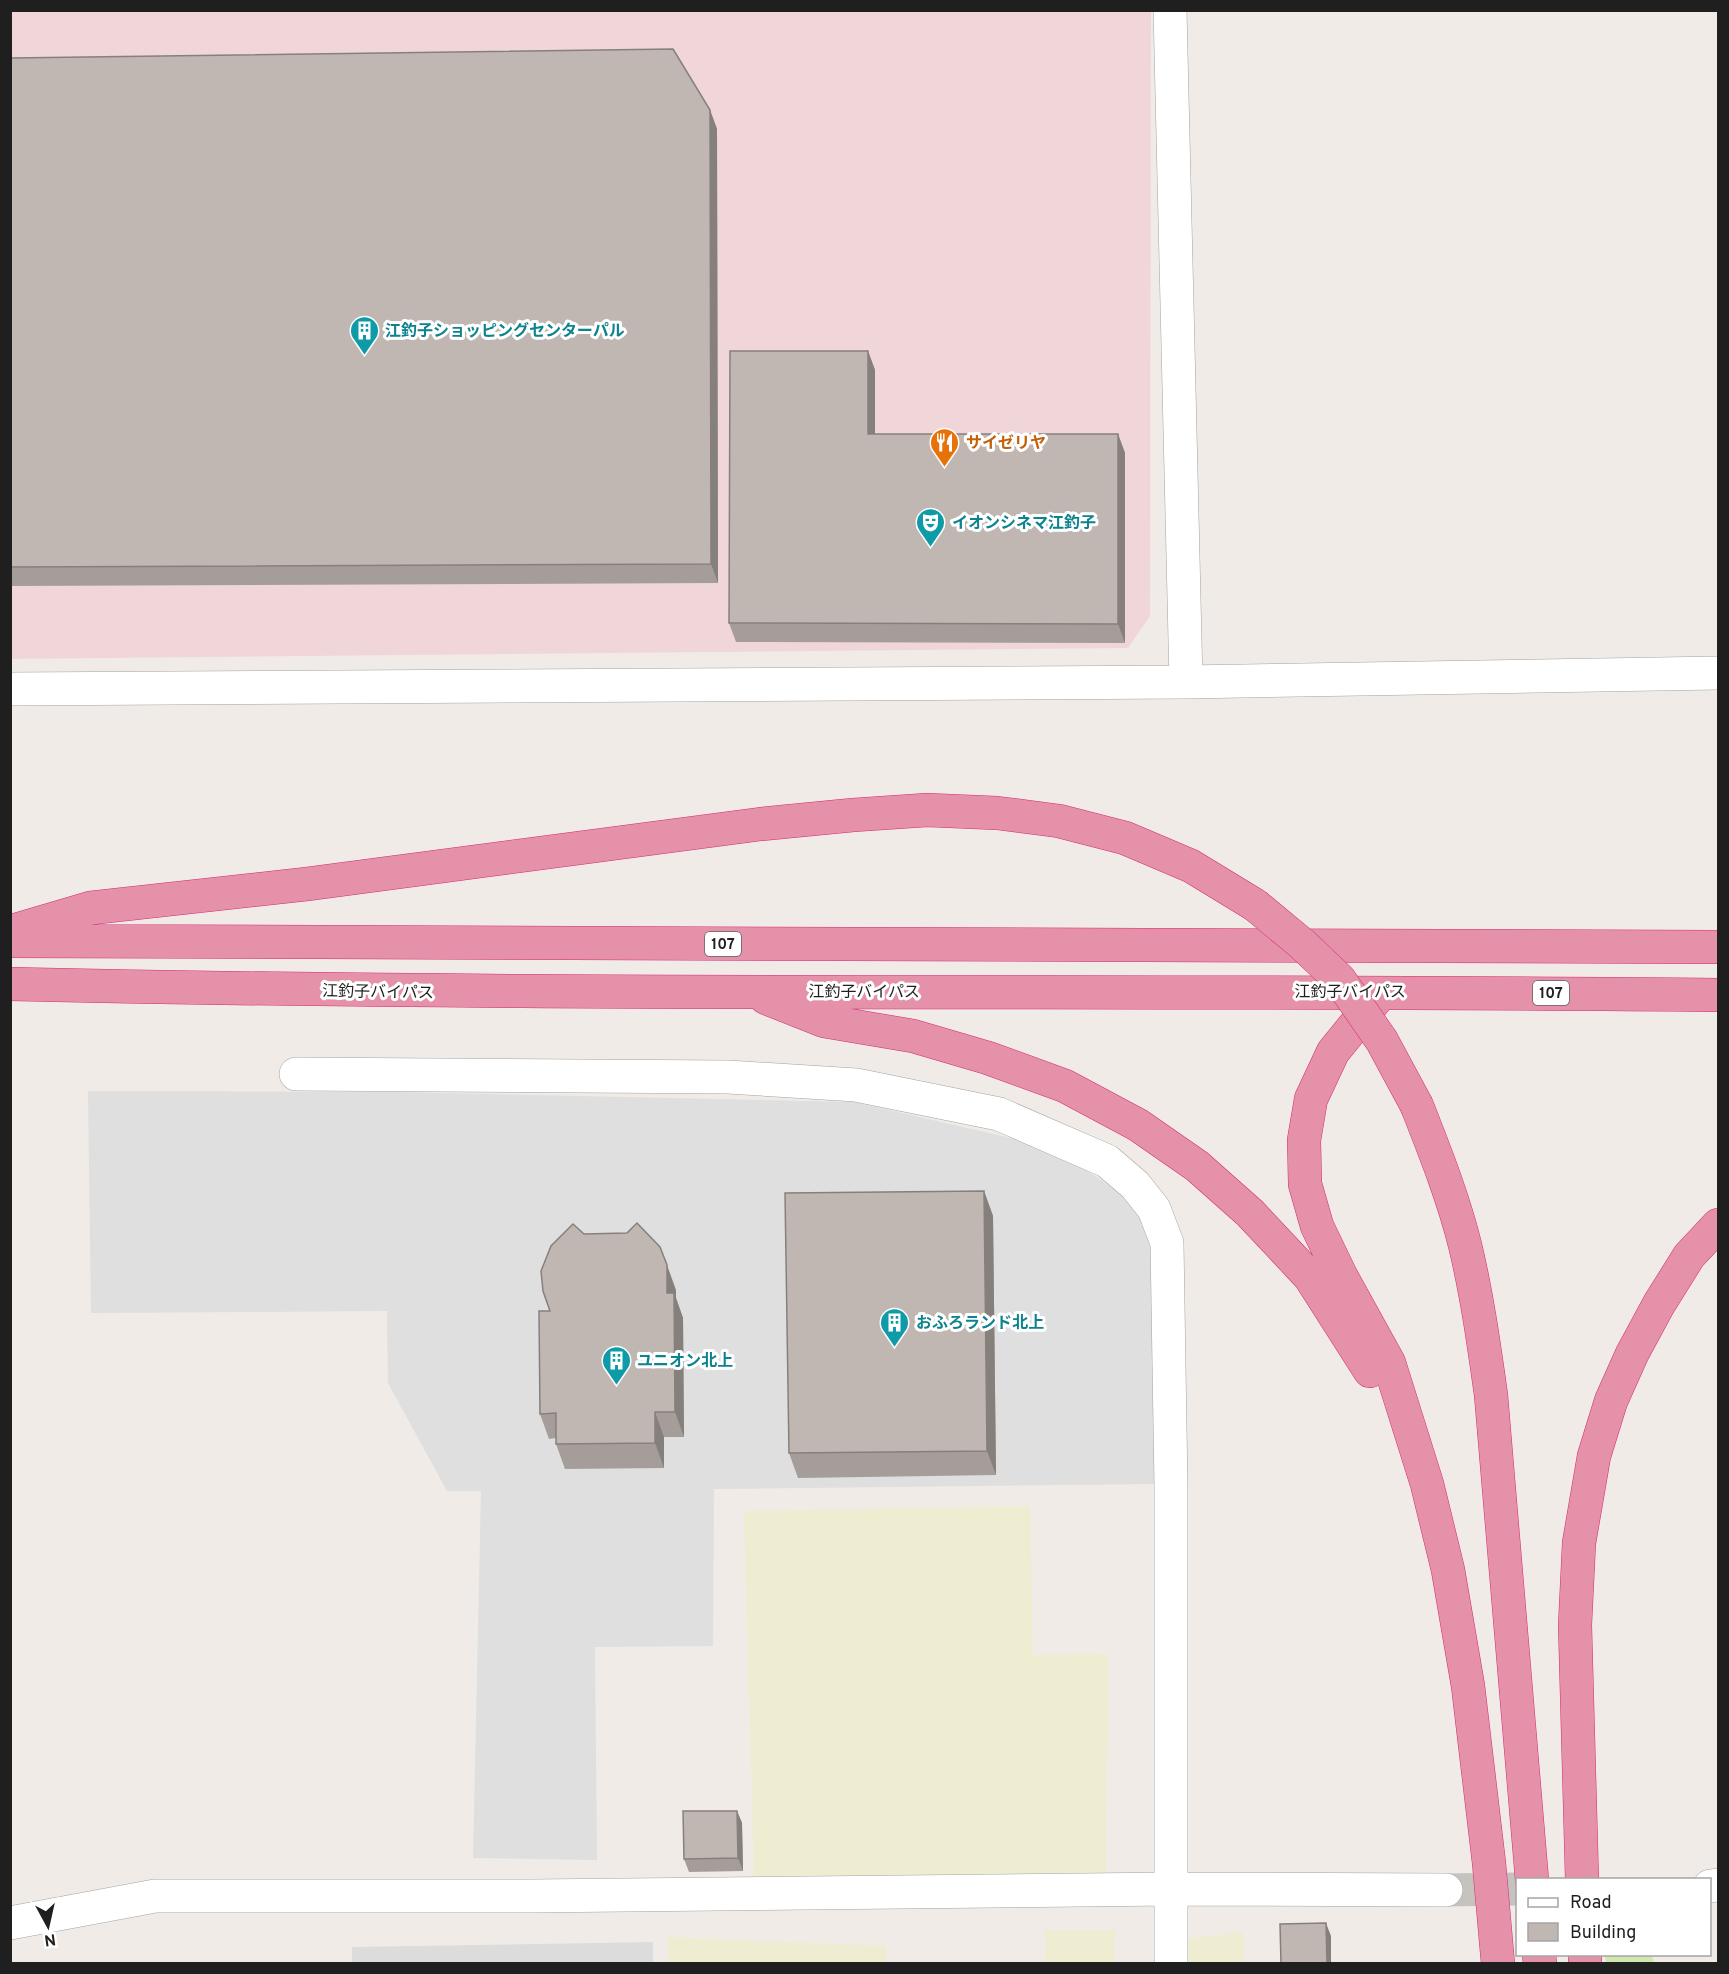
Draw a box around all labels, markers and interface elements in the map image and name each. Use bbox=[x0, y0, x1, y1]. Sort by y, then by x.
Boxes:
building icon: 江釣子ショッピングセンターパル bbox=[348, 314, 380, 356]
place label: 江釣子ショッピングセンターパル bbox=[385, 321, 625, 342]
restaurant icon: サイゼリヤ bbox=[929, 426, 961, 468]
place label: サイゼリヤ bbox=[966, 434, 1046, 454]
theatre icon: イオンシネマ江釣子 bbox=[915, 506, 947, 548]
place label: イオンシネマ江釣子 bbox=[952, 514, 1096, 534]
road number: 107 bbox=[705, 932, 741, 956]
road number: 107 bbox=[1533, 981, 1569, 1005]
street label: 江釣子バイパス bbox=[322, 982, 434, 1004]
street label: 江釣子バイパス bbox=[808, 983, 920, 1003]
street label: 江釣子バイパス bbox=[1294, 983, 1406, 1003]
building icon: おふろランド北上 bbox=[879, 1306, 911, 1348]
place label: おふろランド北上 bbox=[916, 1314, 1044, 1334]
building icon: ユニオン北上 bbox=[600, 1344, 632, 1386]
place label: ユニオン北上 bbox=[637, 1352, 733, 1372]
legend bbox=[1516, 1878, 1711, 1956]
text: Road bbox=[1570, 1892, 1612, 1915]
north arrow bbox=[18, 1896, 78, 1956]
text: Building bbox=[1570, 1922, 1636, 1945]
text: N bbox=[43, 1928, 57, 1950]

